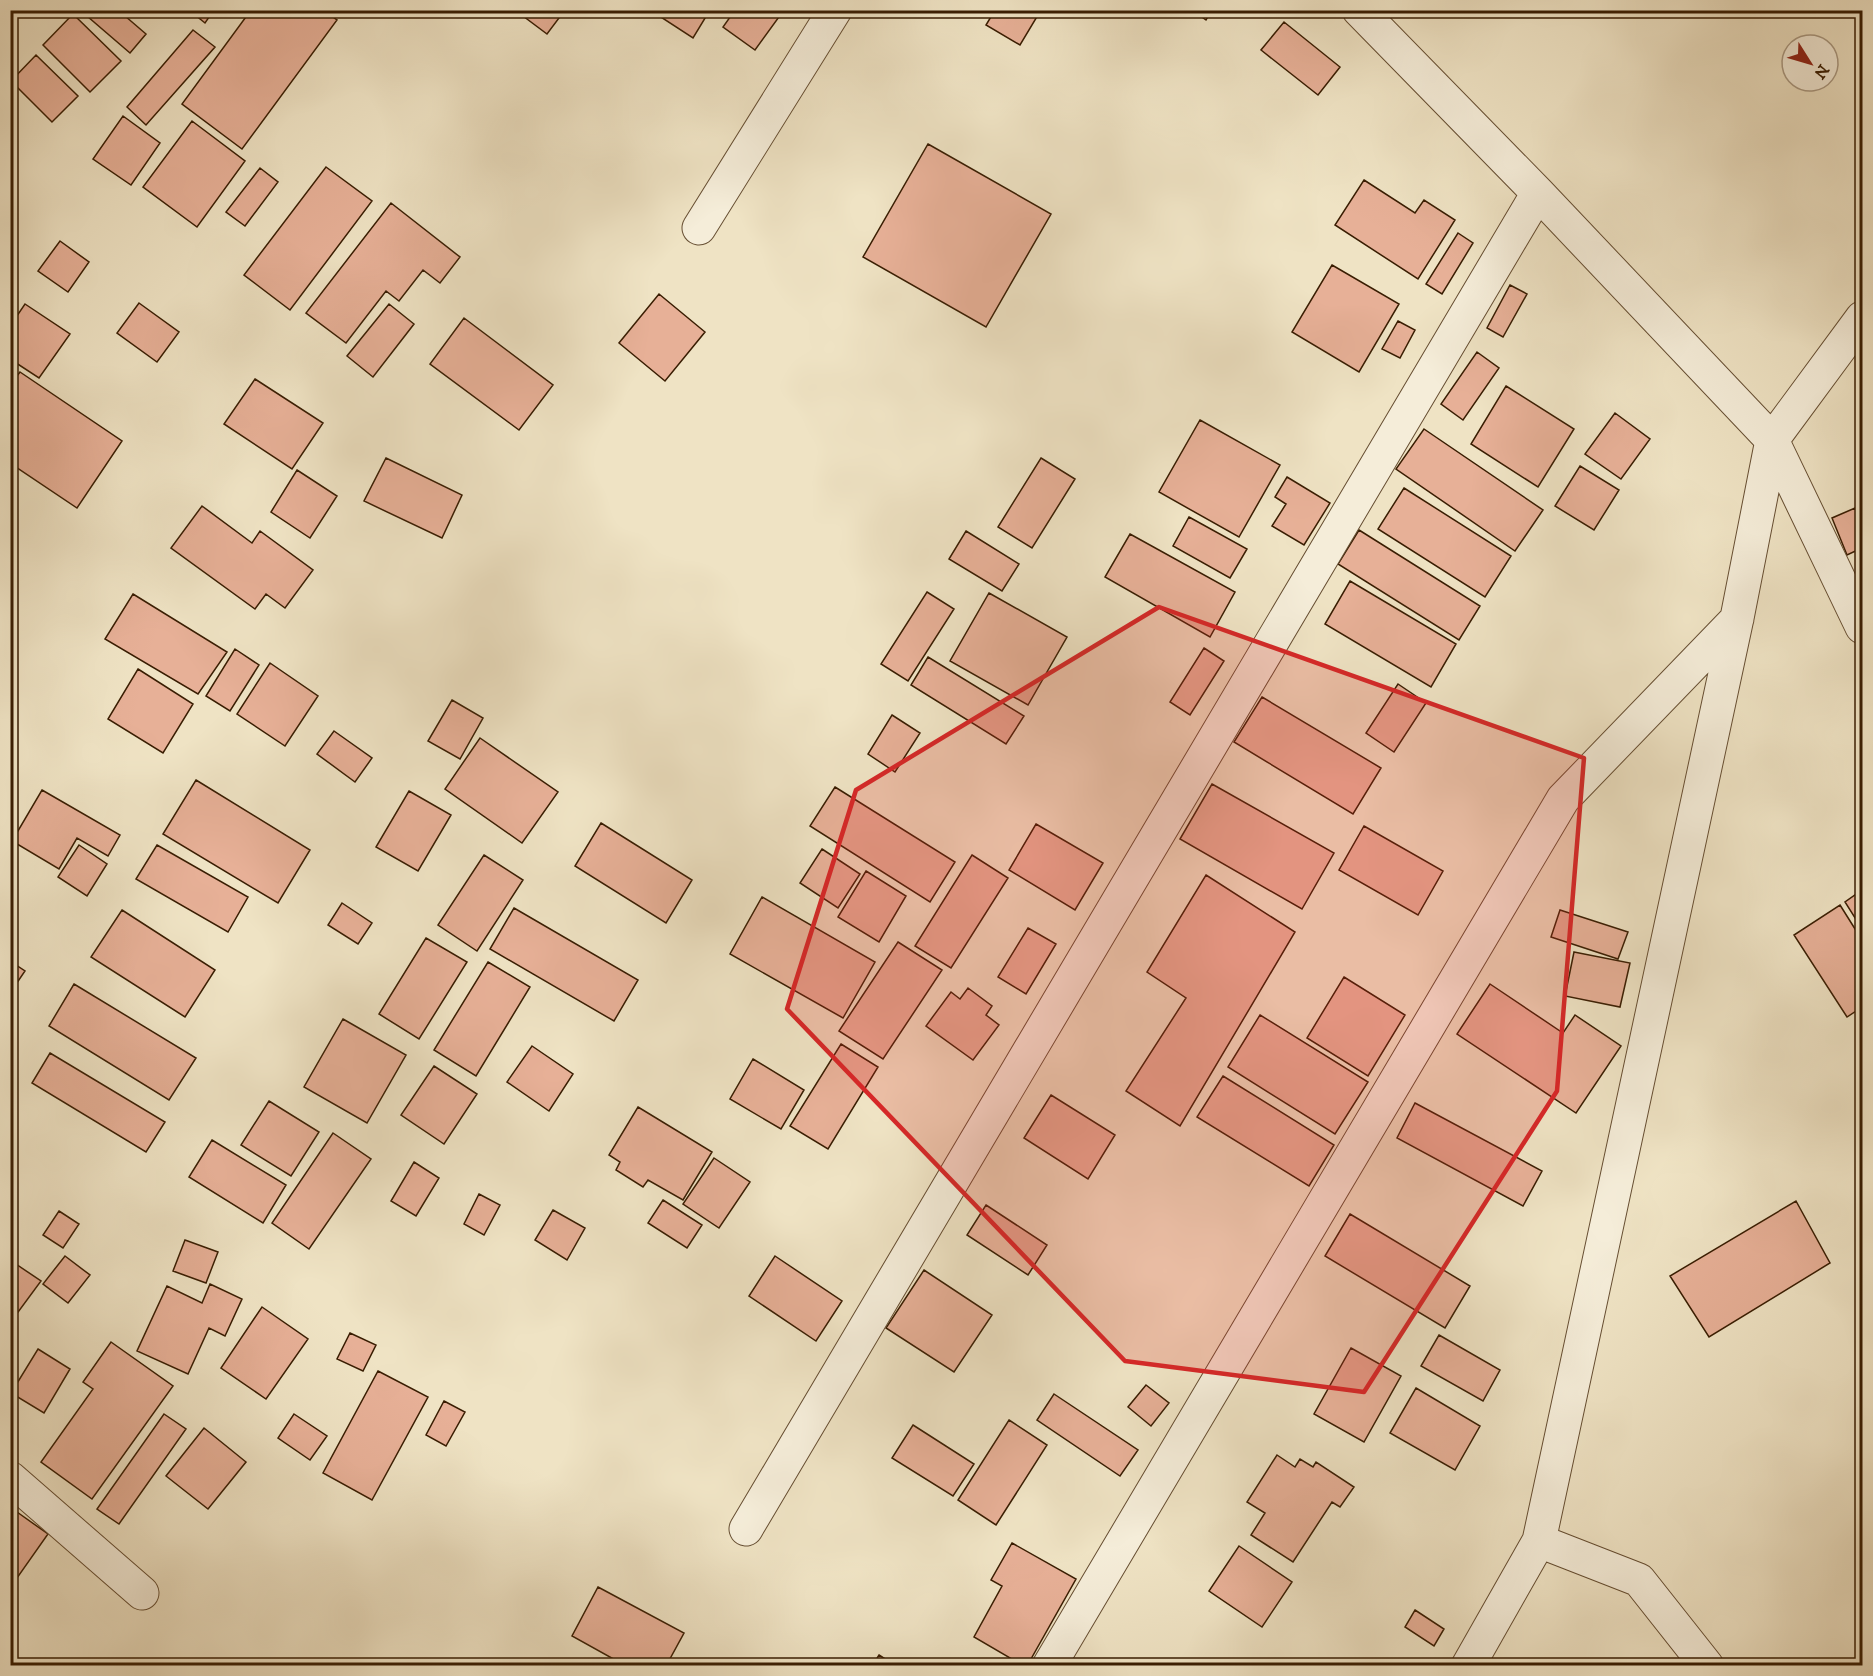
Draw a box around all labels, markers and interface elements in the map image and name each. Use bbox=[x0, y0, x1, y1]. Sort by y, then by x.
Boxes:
north arrow bbox=[1780, 33, 1840, 93]
text: N bbox=[1809, 60, 1833, 83]

